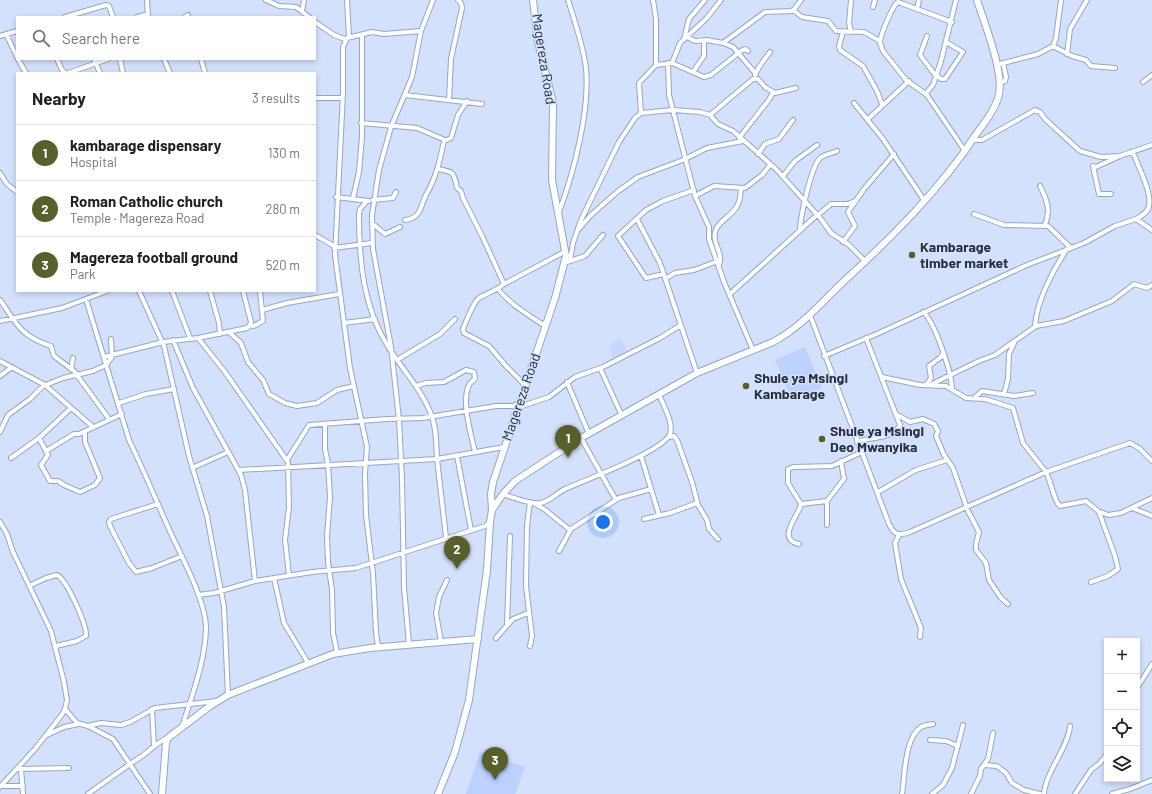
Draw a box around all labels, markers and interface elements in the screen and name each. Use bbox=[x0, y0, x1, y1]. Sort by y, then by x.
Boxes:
street label: Magereza Road bbox=[529, 12, 560, 106]
search box bbox=[16, 16, 316, 60]
icon: search bbox=[30, 27, 52, 49]
text: Search here bbox=[62, 29, 140, 47]
text: Nearby bbox=[32, 88, 86, 108]
text: 3 results bbox=[252, 90, 300, 106]
text: kambarage dispensary bbox=[70, 136, 221, 154]
text: 1 bbox=[43, 145, 47, 161]
text: 130 m bbox=[268, 145, 300, 161]
text: Hospital bbox=[70, 154, 117, 170]
text: Roman Catholic church bbox=[70, 192, 223, 210]
text: 2 bbox=[41, 201, 49, 217]
text: 280 m bbox=[266, 201, 300, 217]
text: Temple · Magereza Road bbox=[70, 210, 204, 226]
place label: Kambarage timber market bbox=[920, 238, 1008, 271]
text: Magereza football ground bbox=[70, 248, 238, 266]
marker: Kambarage timber market bbox=[907, 250, 917, 260]
text: 3 bbox=[41, 257, 49, 273]
text: 520 m bbox=[266, 257, 300, 273]
text: Park bbox=[70, 266, 96, 282]
street label: Magereza Road bbox=[498, 351, 543, 443]
place label: Shule ya Msingi Kambarage bbox=[754, 369, 848, 402]
marker: Shule ya Msingi Kambarage bbox=[741, 381, 751, 391]
place label: Shule ya Msingi Deo Mwanyika bbox=[830, 422, 924, 455]
pin: 1 bbox=[555, 425, 581, 458]
marker: Shule ya Msingi Deo Mwanyika bbox=[817, 434, 827, 444]
your location bbox=[593, 512, 613, 532]
pin: 2 bbox=[444, 536, 470, 569]
map controls bbox=[1104, 638, 1140, 782]
button: + bbox=[1104, 638, 1140, 674]
button: − bbox=[1104, 674, 1140, 710]
button: locate bbox=[1104, 710, 1140, 746]
button: layers bbox=[1104, 746, 1140, 782]
pin: 3 bbox=[482, 747, 508, 780]

